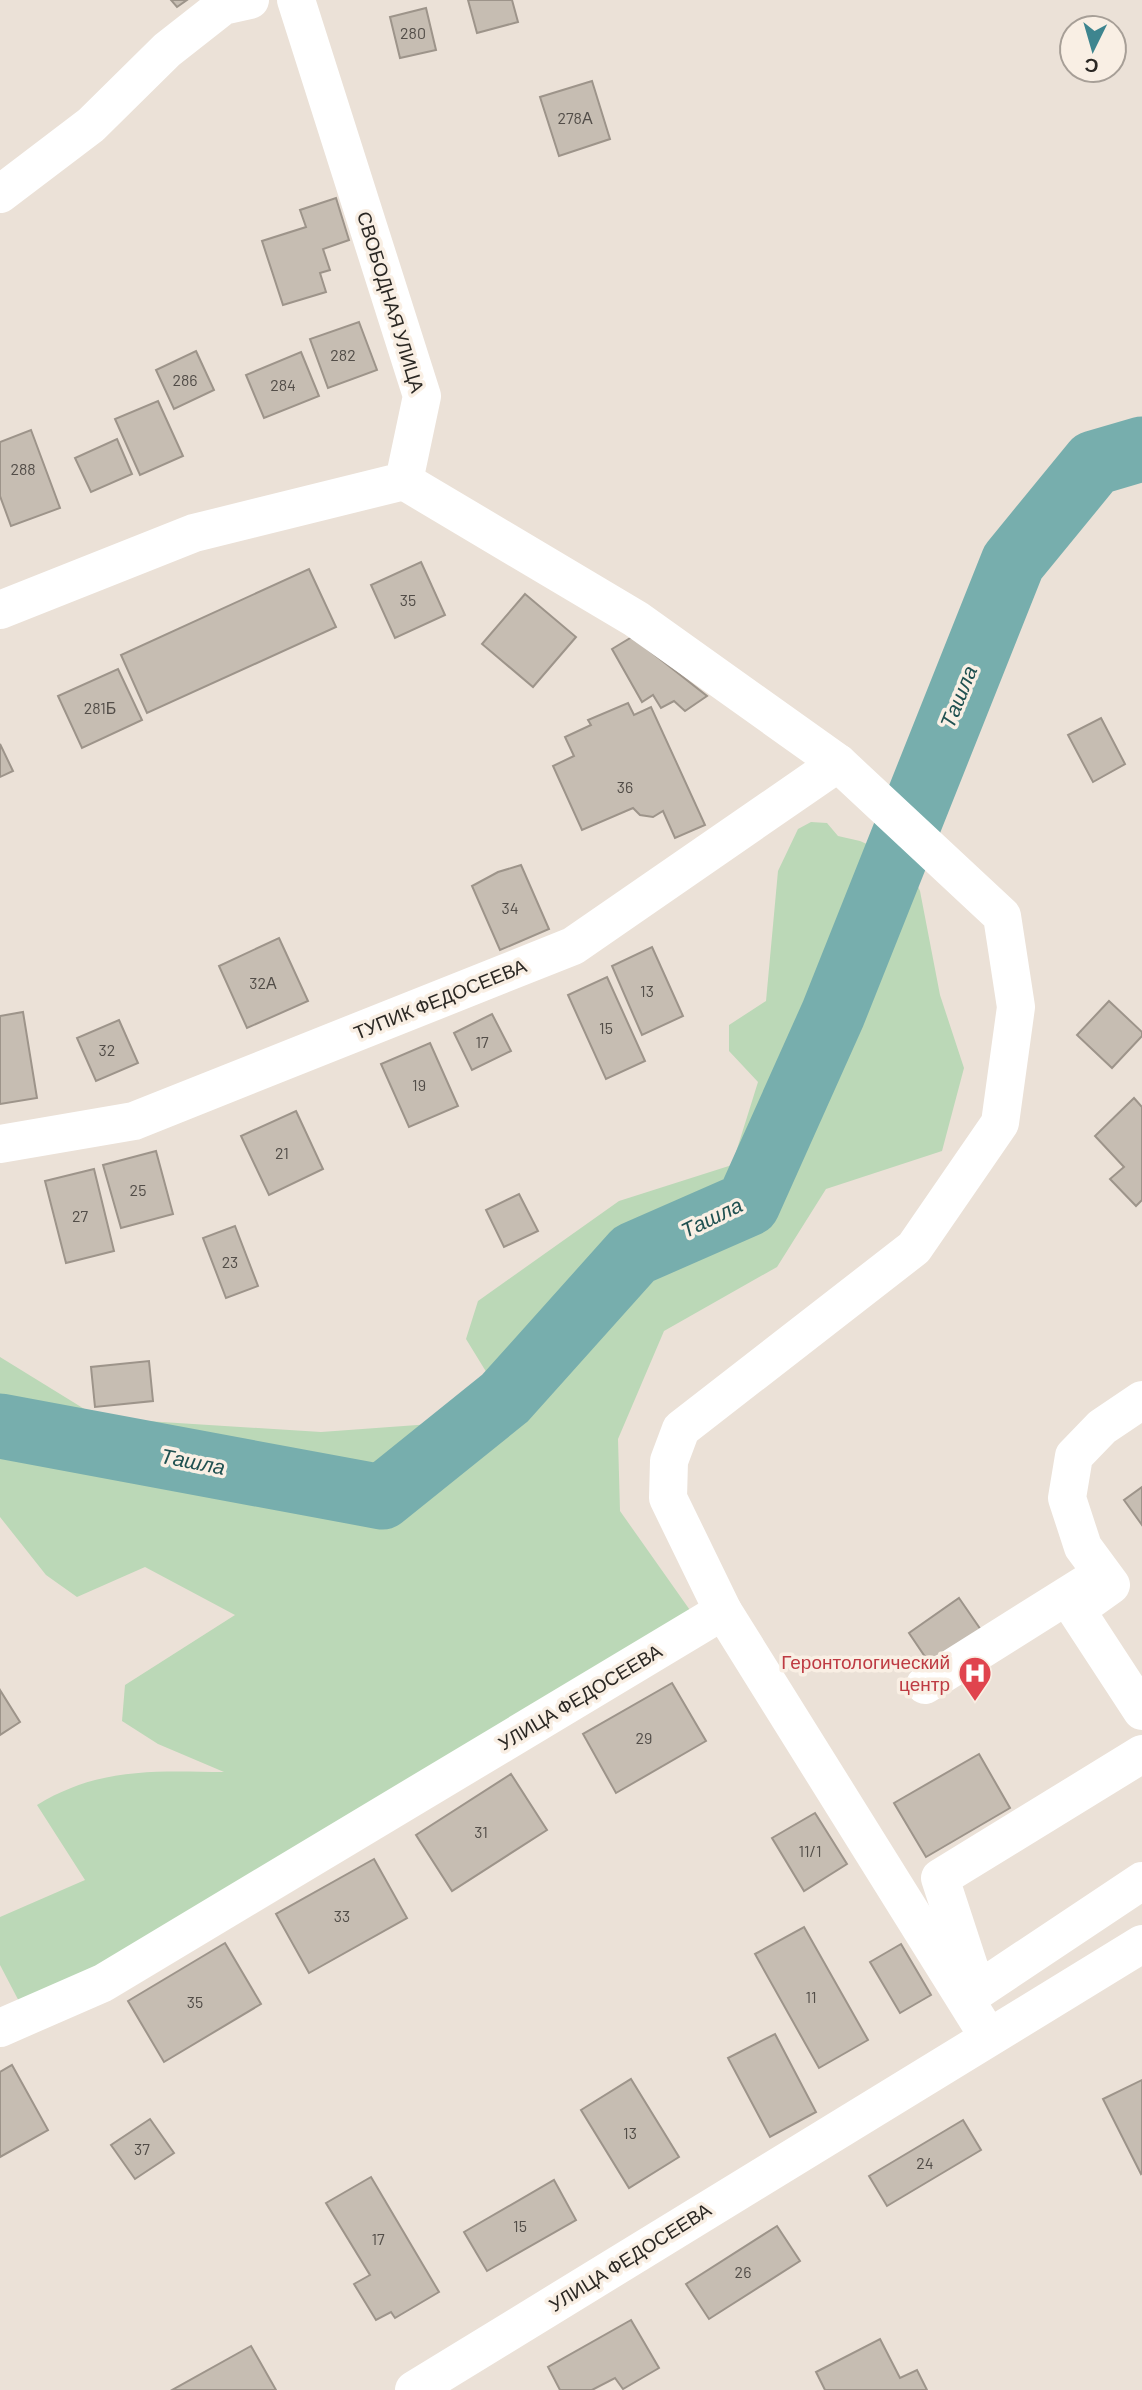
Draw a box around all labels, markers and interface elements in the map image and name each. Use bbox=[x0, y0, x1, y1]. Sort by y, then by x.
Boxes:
north arrow bbox=[1058, 14, 1128, 84]
house number: 280 bbox=[400, 23, 426, 42]
text: С bbox=[1083, 54, 1099, 78]
house number: 278А bbox=[557, 108, 593, 127]
street label: СВОБОДНАЯ УЛИЦА bbox=[353, 208, 430, 396]
house number: 282 bbox=[330, 345, 356, 364]
house number: 286 bbox=[172, 370, 198, 389]
house number: 284 bbox=[270, 375, 296, 394]
house number: 288 bbox=[10, 459, 36, 478]
house number: 35 bbox=[400, 590, 416, 609]
water label: Ташла bbox=[934, 662, 981, 731]
house number: 281Б bbox=[84, 698, 116, 717]
house number: 36 bbox=[617, 777, 633, 796]
house number: 34 bbox=[501, 898, 519, 917]
street label: ТУПИК ФЕДОСЕЕВА bbox=[350, 953, 530, 1044]
house number: 32А bbox=[249, 973, 277, 992]
house number: 13 bbox=[640, 981, 654, 1000]
house number: 15 bbox=[599, 1018, 613, 1037]
house number: 17 bbox=[475, 1032, 489, 1051]
house number: 32 bbox=[99, 1040, 115, 1059]
house number: 19 bbox=[412, 1075, 426, 1094]
house number: 21 bbox=[275, 1143, 289, 1162]
house number: 25 bbox=[130, 1180, 146, 1199]
water label: Ташла bbox=[677, 1191, 746, 1242]
house number: 27 bbox=[72, 1206, 88, 1225]
house number: 23 bbox=[222, 1252, 238, 1271]
water label: Ташла bbox=[159, 1442, 228, 1479]
street label: УЛИЦА ФЕДОСЕЕВА bbox=[494, 1638, 666, 1754]
place label: Геронтологический центр bbox=[781, 1650, 950, 1695]
hospital icon: Геронтологический центр bbox=[956, 1654, 994, 1703]
house number: 29 bbox=[636, 1728, 652, 1747]
house number: 31 bbox=[474, 1822, 488, 1841]
house number: 11/1 bbox=[798, 1841, 822, 1860]
house number: 33 bbox=[334, 1906, 350, 1925]
house number: 11 bbox=[805, 1987, 817, 2006]
house number: 35 bbox=[187, 1992, 203, 2011]
house number: 13 bbox=[623, 2123, 637, 2142]
house number: 37 bbox=[134, 2139, 150, 2158]
house number: 24 bbox=[916, 2153, 934, 2172]
street label: УЛИЦА ФЕДОСЕЕВА bbox=[545, 2197, 715, 2316]
house number: 15 bbox=[513, 2216, 527, 2235]
house number: 17 bbox=[371, 2229, 385, 2248]
house number: 26 bbox=[735, 2262, 751, 2281]

